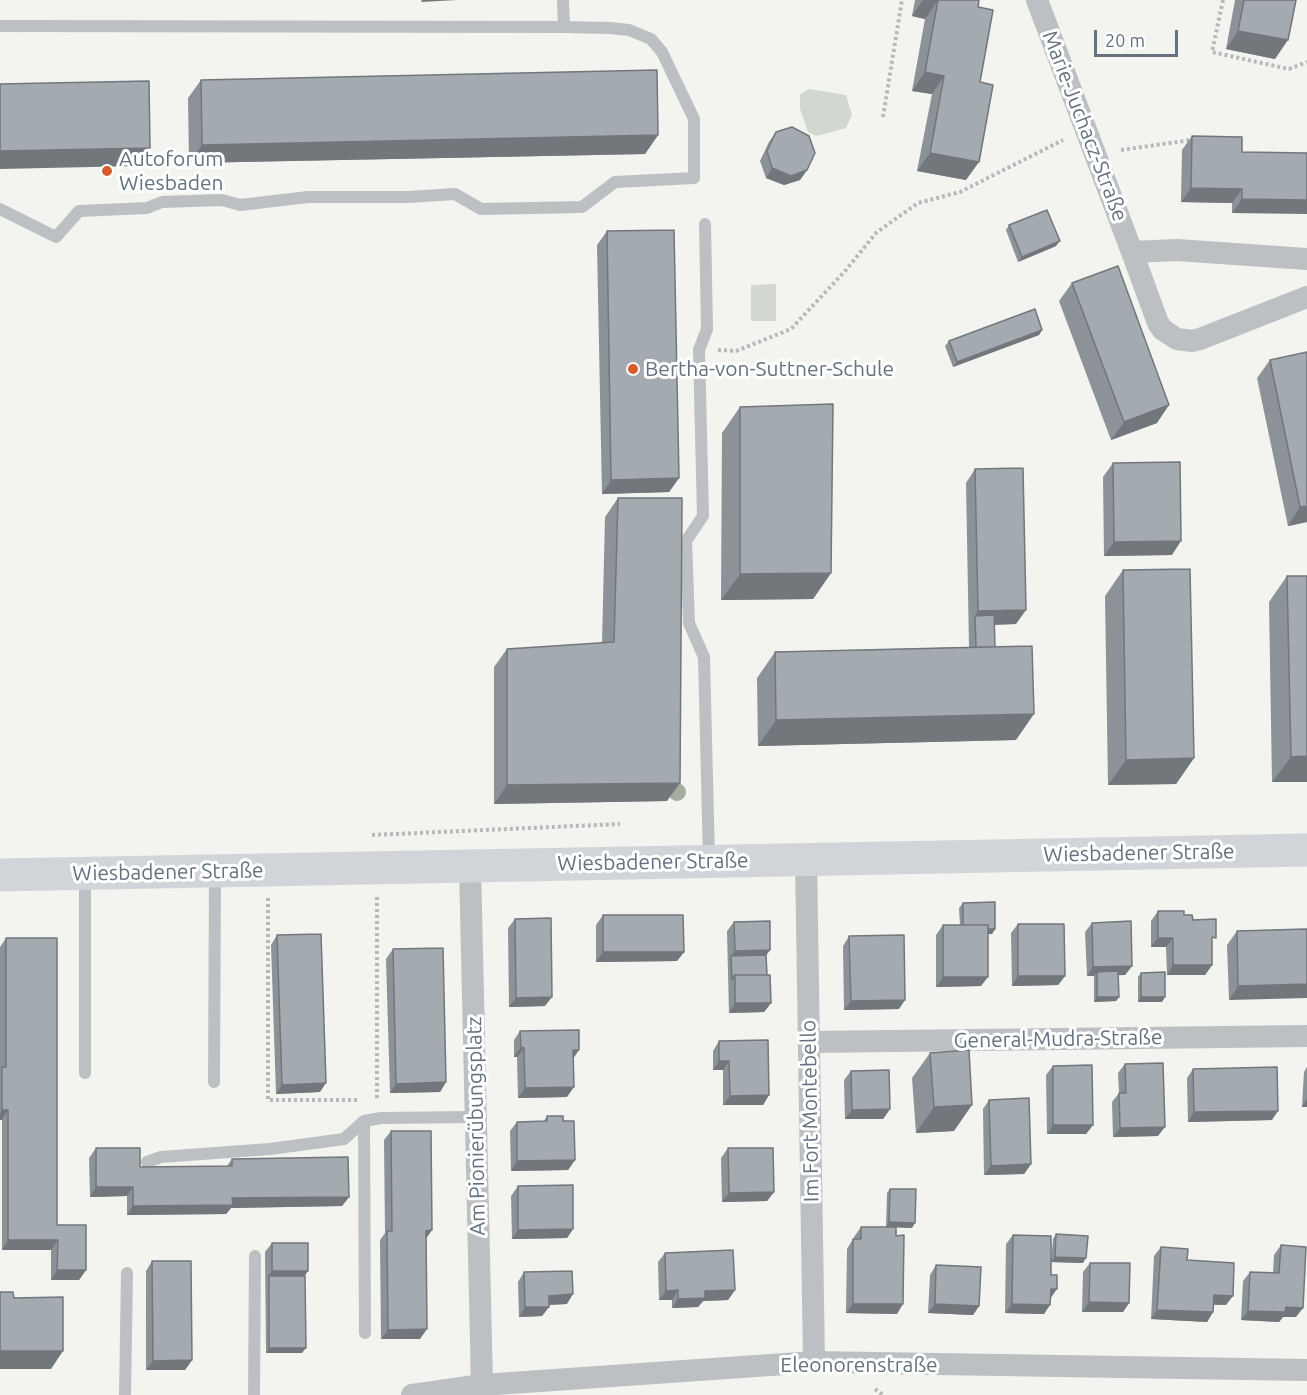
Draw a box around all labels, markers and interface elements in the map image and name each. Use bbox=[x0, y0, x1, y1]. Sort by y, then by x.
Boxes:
scale bar bbox=[1097, 18, 1181, 56]
street label: Marie-Juchacz-Straße bbox=[1037, 27, 1133, 225]
text: 20 m bbox=[1105, 30, 1145, 50]
place label: Autoforum Wiesbaden bbox=[119, 146, 224, 196]
marker: Autoforum Wiesbaden bbox=[100, 164, 114, 178]
place label: Bertha-von-Suttner-Schule bbox=[645, 356, 894, 382]
marker: Bertha-von-Suttner-Schule bbox=[626, 362, 640, 376]
street label: Wiesbadener Straße bbox=[1043, 839, 1235, 867]
street label: Wiesbadener Straße bbox=[557, 848, 749, 876]
street label: Wiesbadener Straße bbox=[72, 858, 264, 886]
street label: Am Pionierübungsplatz bbox=[461, 1016, 491, 1236]
street label: Im Fort Montebello bbox=[796, 1020, 824, 1202]
street label: General-Mudra-Straße bbox=[953, 1025, 1163, 1053]
street label: Eleonorenstraße bbox=[780, 1352, 938, 1378]

